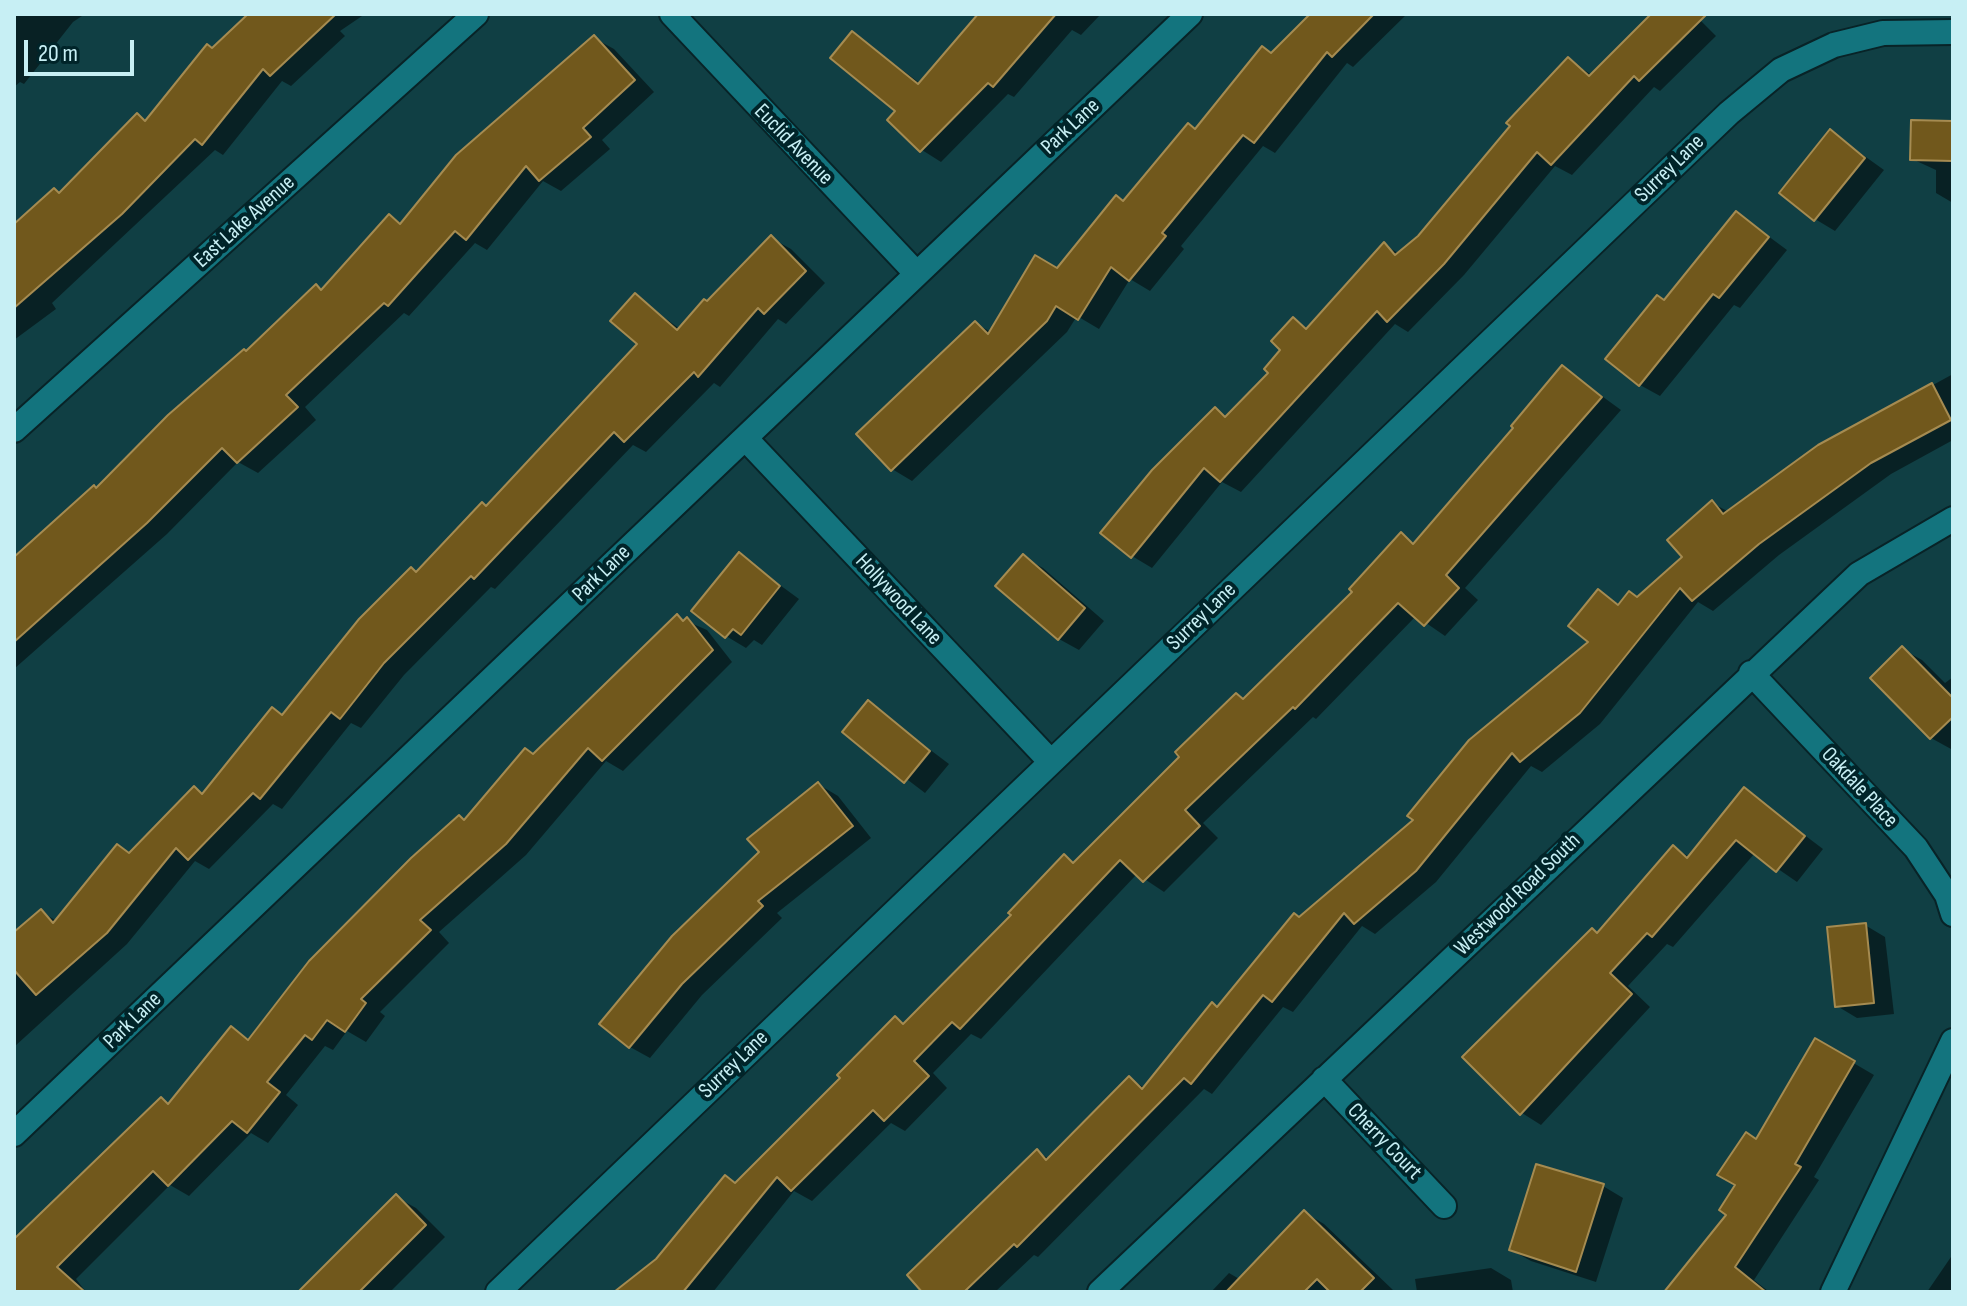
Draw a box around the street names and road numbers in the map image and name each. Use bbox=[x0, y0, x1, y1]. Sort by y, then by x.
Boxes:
street label: Park Lane bbox=[1036, 93, 1106, 161]
street label: Euclid Avenue bbox=[748, 99, 838, 191]
street label: Surrey Lane bbox=[1630, 129, 1710, 209]
street label: East Lake Avenue bbox=[189, 170, 301, 274]
street label: Park Lane bbox=[567, 540, 637, 608]
street label: Hollywood Lane bbox=[849, 549, 947, 651]
street label: Surrey Lane bbox=[1162, 577, 1242, 657]
street label: Oakdale Place bbox=[1815, 742, 1903, 834]
street label: Westwood Road South bbox=[1450, 828, 1586, 962]
street label: Park Lane bbox=[98, 987, 168, 1055]
street label: Surrey Lane bbox=[694, 1025, 774, 1105]
street label: Cherry Court bbox=[1341, 1098, 1427, 1186]

